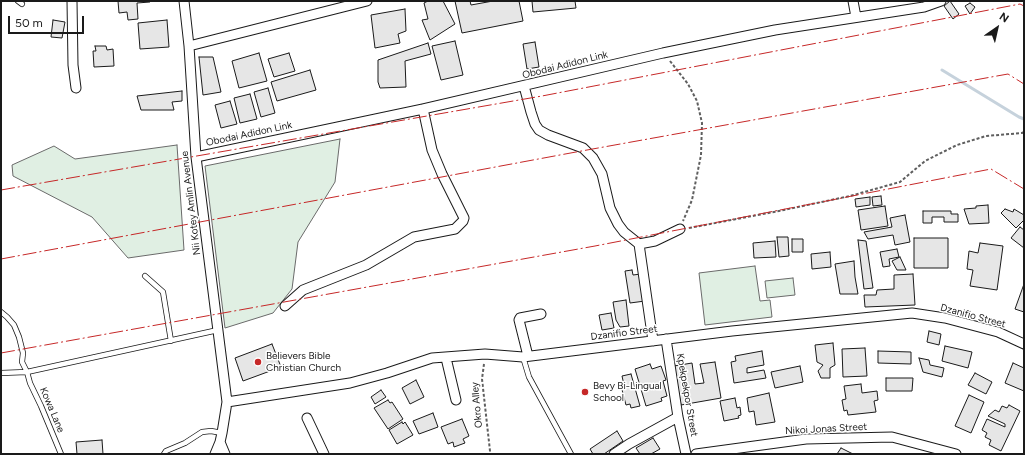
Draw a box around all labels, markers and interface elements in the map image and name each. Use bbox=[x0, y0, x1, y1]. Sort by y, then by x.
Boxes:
scale bar bbox=[10, 8, 86, 34]
north arrow bbox=[977, 8, 1017, 48]
text: N bbox=[997, 10, 1011, 25]
text: 50 m bbox=[15, 16, 43, 30]
street label: Obodai Adidon Link bbox=[521, 49, 609, 81]
street label: Obodai Adidon Link bbox=[205, 119, 293, 149]
street label: Nii Kotey Amlin Avenue bbox=[179, 150, 203, 256]
street label: Dzanifio Street bbox=[939, 302, 1007, 330]
street label: Dzanifio Street bbox=[590, 323, 658, 343]
place label: Believers Bible Christian Church bbox=[266, 350, 341, 374]
street label: Kpekpekpor Street bbox=[674, 353, 700, 437]
marker: Believers Bible Christian Church bbox=[253, 357, 263, 367]
place label: Bevy Bi-Lingual School bbox=[593, 380, 662, 404]
street label: Okro Alley bbox=[469, 382, 485, 428]
street label: Kowa Lane bbox=[37, 385, 67, 435]
marker: Bevy Bi-Lingual School bbox=[580, 387, 590, 397]
street label: Nikoi Jonas Street bbox=[785, 421, 867, 437]

